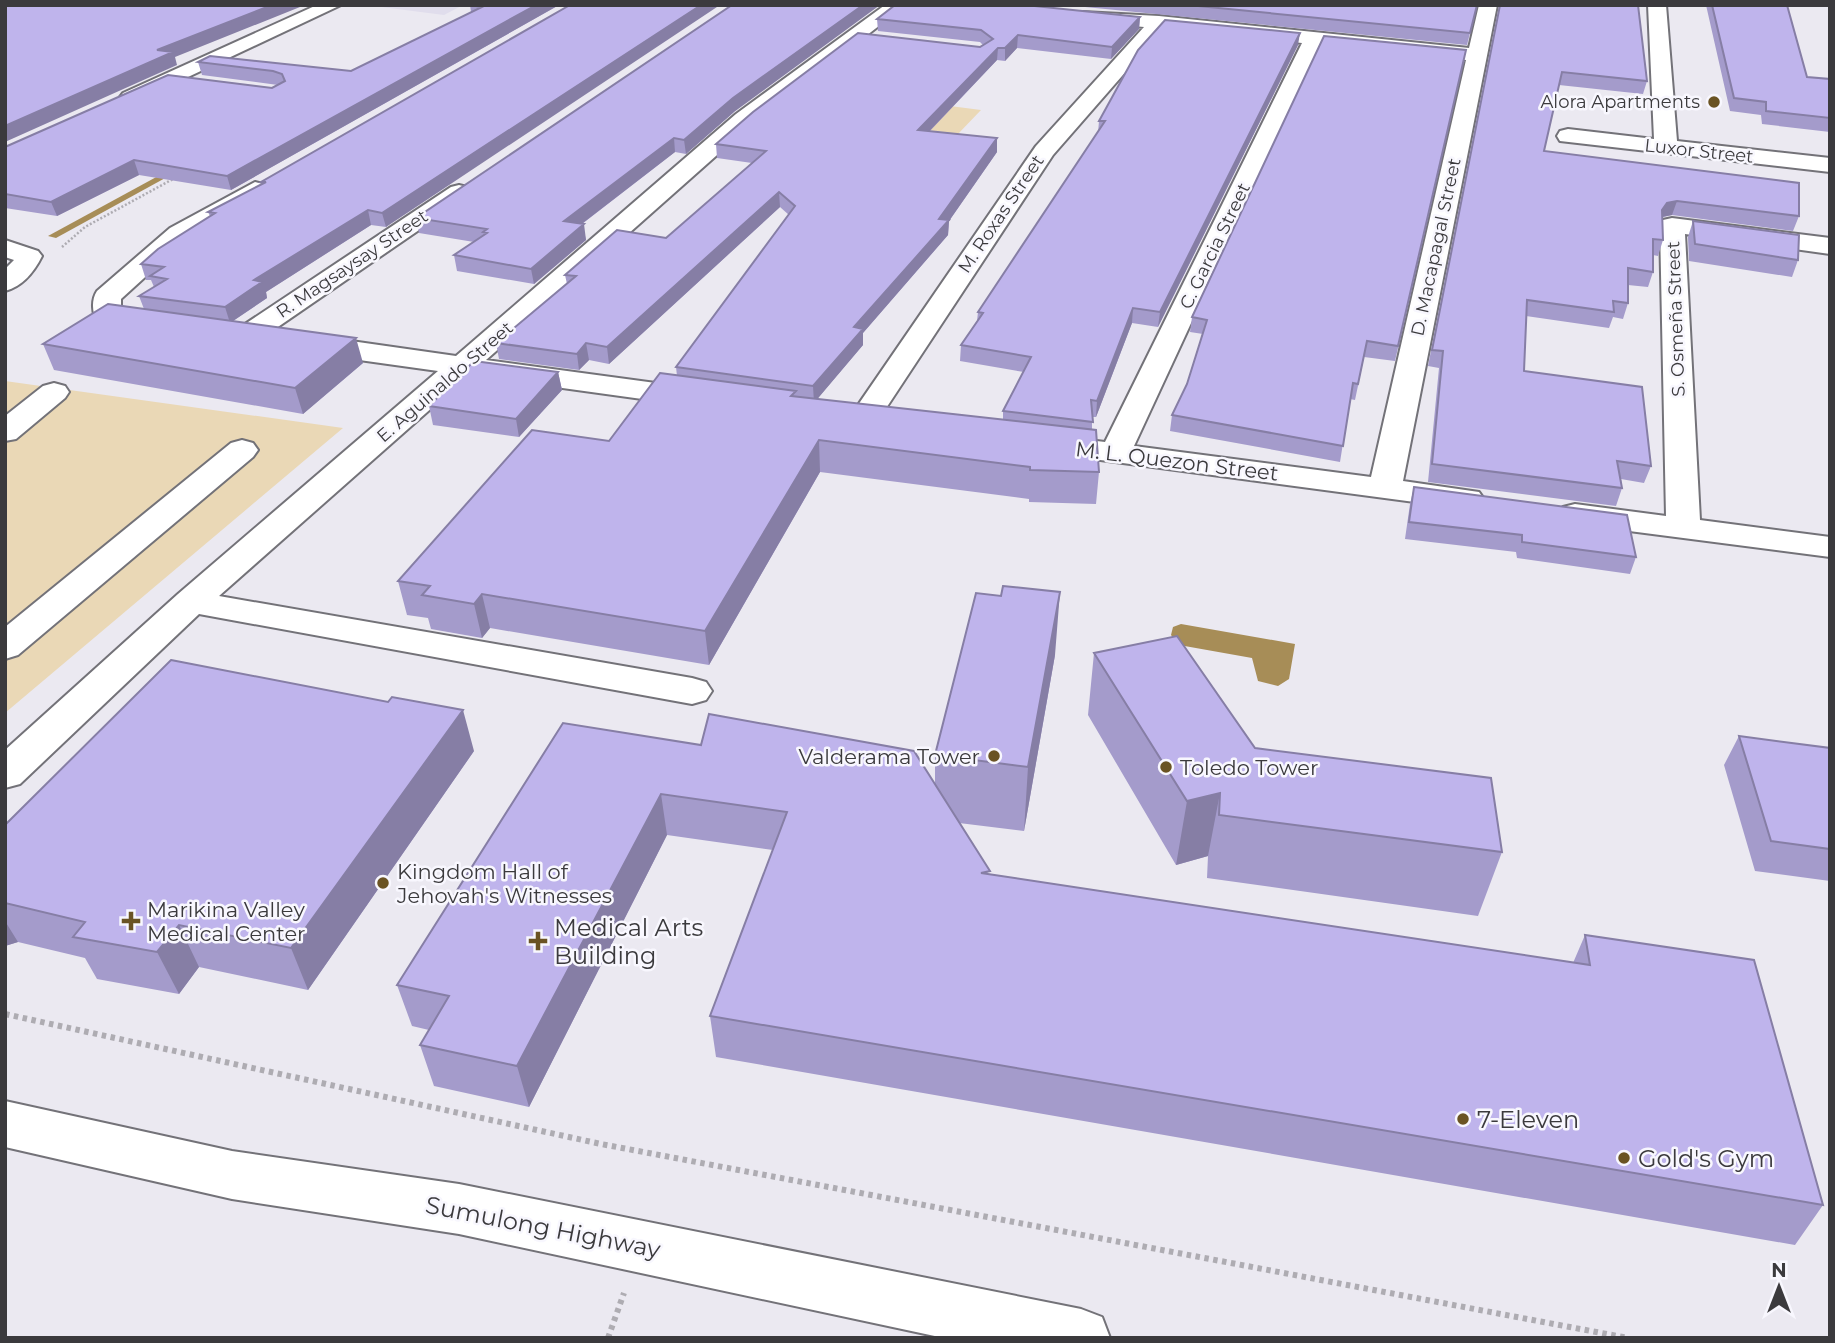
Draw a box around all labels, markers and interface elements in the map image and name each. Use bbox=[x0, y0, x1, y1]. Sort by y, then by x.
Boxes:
place label: Alora Apartments bbox=[1540, 91, 1700, 113]
marker: Alora Apartments bbox=[1706, 94, 1722, 110]
street label: Luxor Street bbox=[1643, 134, 1755, 168]
street label: M. Roxas Street bbox=[953, 151, 1049, 277]
street label: D. Macapagal Street bbox=[1406, 156, 1466, 338]
street label: C. Garcia Street bbox=[1175, 179, 1255, 313]
street label: R. Magsaysay Street bbox=[272, 205, 432, 323]
street label: S. Osmeña Street bbox=[1662, 241, 1690, 397]
street label: E. Aguinaldo Street bbox=[372, 317, 518, 447]
street label: M. L. Quezon Street bbox=[1074, 436, 1280, 486]
place label: Valderama Tower bbox=[798, 744, 980, 769]
marker: Valderama Tower bbox=[986, 748, 1002, 764]
place label: Toledo Tower bbox=[1180, 755, 1318, 780]
marker: Toledo Tower bbox=[1158, 759, 1174, 775]
place label: Kingdom Hall of Jehovah's Witnesses bbox=[396, 859, 612, 908]
marker: Kingdom Hall of Jehovah's Witnesses bbox=[375, 875, 391, 891]
place label: Marikina Valley Medical Center bbox=[147, 897, 306, 946]
marker: Marikina Valley Medical Center bbox=[121, 911, 141, 931]
place label: Medical Arts Building bbox=[554, 913, 703, 970]
marker: Medical Arts Building bbox=[528, 931, 548, 951]
place label: 7-Eleven bbox=[1477, 1105, 1579, 1134]
marker: 7-Eleven bbox=[1455, 1111, 1471, 1127]
place label: Gold's Gym bbox=[1638, 1144, 1774, 1173]
marker: Gold's Gym bbox=[1616, 1150, 1632, 1166]
street label: Sumulong Highway bbox=[423, 1190, 663, 1264]
north arrow bbox=[1744, 1252, 1814, 1322]
text: N bbox=[1771, 1259, 1787, 1282]

